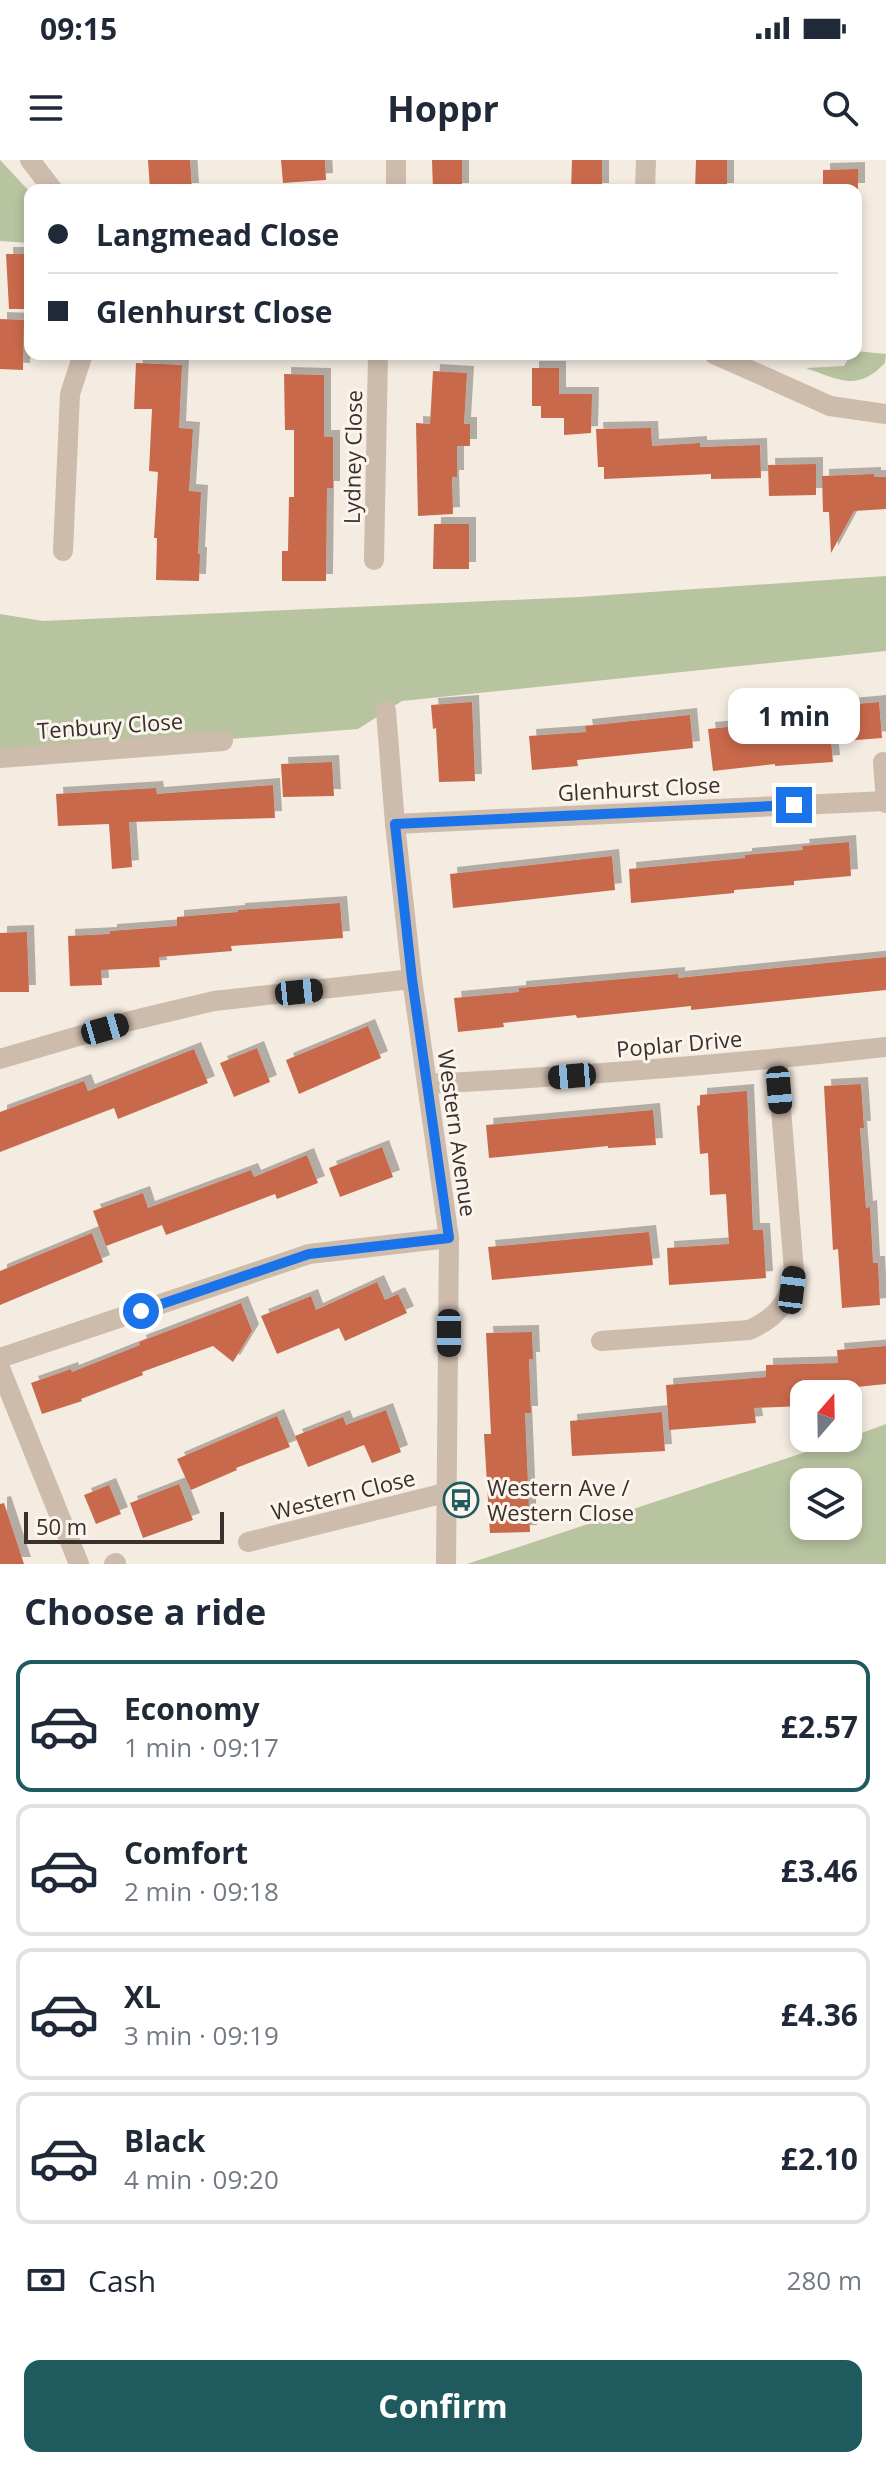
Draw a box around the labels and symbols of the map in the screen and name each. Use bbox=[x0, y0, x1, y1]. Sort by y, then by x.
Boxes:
street label: Lydney Close bbox=[336, 390, 368, 524]
callout: 1 min bbox=[728, 689, 860, 745]
street label: Tenbury Close bbox=[36, 705, 184, 745]
street label: Glenhurst Close bbox=[557, 769, 721, 807]
route end bbox=[776, 787, 812, 823]
car bbox=[274, 978, 324, 1006]
car bbox=[79, 1011, 131, 1047]
street label: Poplar Drive bbox=[615, 1023, 743, 1063]
street label: Western Avenue bbox=[431, 1048, 485, 1218]
car bbox=[547, 1062, 597, 1090]
car bbox=[765, 1065, 793, 1115]
car bbox=[777, 1265, 807, 1315]
route start bbox=[123, 1293, 159, 1329]
car bbox=[437, 1309, 461, 1357]
north arrow bbox=[790, 1380, 862, 1452]
street label: Western Close bbox=[268, 1462, 418, 1526]
place label: Western Ave / Western Close bbox=[487, 1472, 634, 1527]
bus stop icon: Western Ave / Western Close bbox=[442, 1481, 480, 1519]
scale bar bbox=[24, 1508, 224, 1544]

